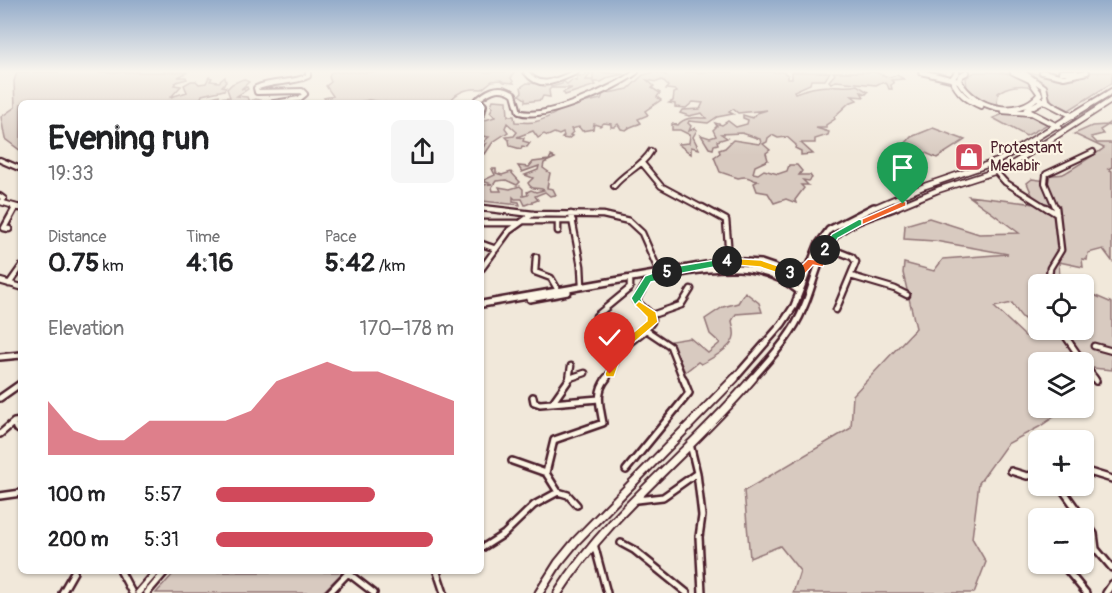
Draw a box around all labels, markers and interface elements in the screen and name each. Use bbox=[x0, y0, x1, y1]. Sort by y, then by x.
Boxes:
text: Evening run bbox=[48, 118, 209, 159]
button: share bbox=[391, 120, 454, 183]
place label: Protestant Mekabir bbox=[990, 138, 1063, 176]
shop icon: Protestant Mekabir bbox=[953, 141, 985, 173]
pin bbox=[877, 142, 928, 204]
icon: arrive bbox=[886, 151, 919, 184]
text: 19:33 bbox=[48, 161, 94, 186]
text: Distance bbox=[48, 227, 107, 247]
text: Time bbox=[186, 227, 220, 247]
text: Pace bbox=[325, 227, 356, 247]
pin: 2 bbox=[810, 235, 840, 265]
text: 2 bbox=[821, 240, 829, 260]
pin: 4 bbox=[712, 246, 742, 276]
text: 0.75 bbox=[48, 247, 99, 279]
text: 4:16 bbox=[186, 247, 234, 279]
text: 5:42 bbox=[325, 247, 375, 279]
text: 4 bbox=[722, 251, 732, 271]
text: km bbox=[99, 256, 124, 276]
text: /km bbox=[375, 256, 405, 276]
pin: 5 bbox=[652, 257, 682, 287]
pin: 3 bbox=[775, 258, 805, 288]
text: 5 bbox=[663, 262, 671, 282]
text: 3 bbox=[786, 263, 794, 283]
map controls bbox=[1028, 274, 1094, 574]
button: locate bbox=[1028, 274, 1094, 340]
pin bbox=[584, 312, 635, 374]
text: Elevation bbox=[48, 316, 124, 341]
text: 170–178 m bbox=[360, 316, 454, 341]
icon: check bbox=[593, 321, 626, 354]
button: layers bbox=[1028, 352, 1094, 418]
button: + bbox=[1028, 430, 1094, 496]
text: 100 m bbox=[48, 482, 105, 507]
text: 5:57 bbox=[144, 482, 182, 507]
button: − bbox=[1028, 508, 1094, 574]
text: 200 m bbox=[48, 527, 109, 552]
text: 5:31 bbox=[144, 527, 179, 552]

